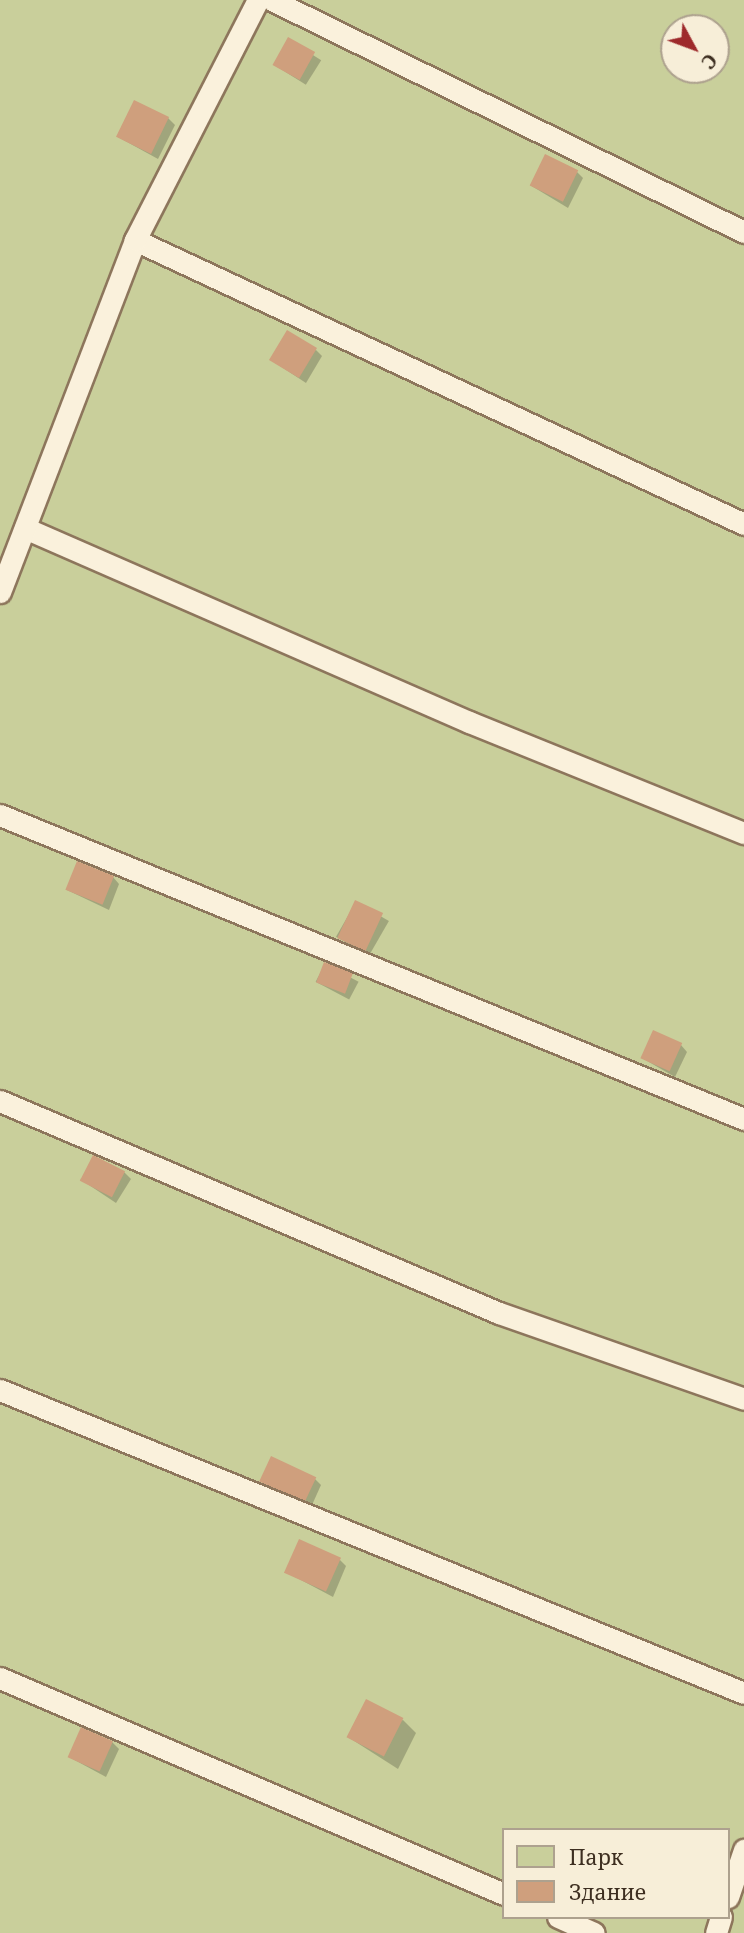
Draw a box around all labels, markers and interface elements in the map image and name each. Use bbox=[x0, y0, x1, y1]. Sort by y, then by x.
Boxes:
north arrow bbox=[660, 14, 730, 84]
text: С bbox=[695, 48, 723, 75]
legend bbox=[503, 1828, 730, 1919]
text: Парк bbox=[569, 1843, 623, 1871]
text: Здание bbox=[569, 1878, 646, 1906]

